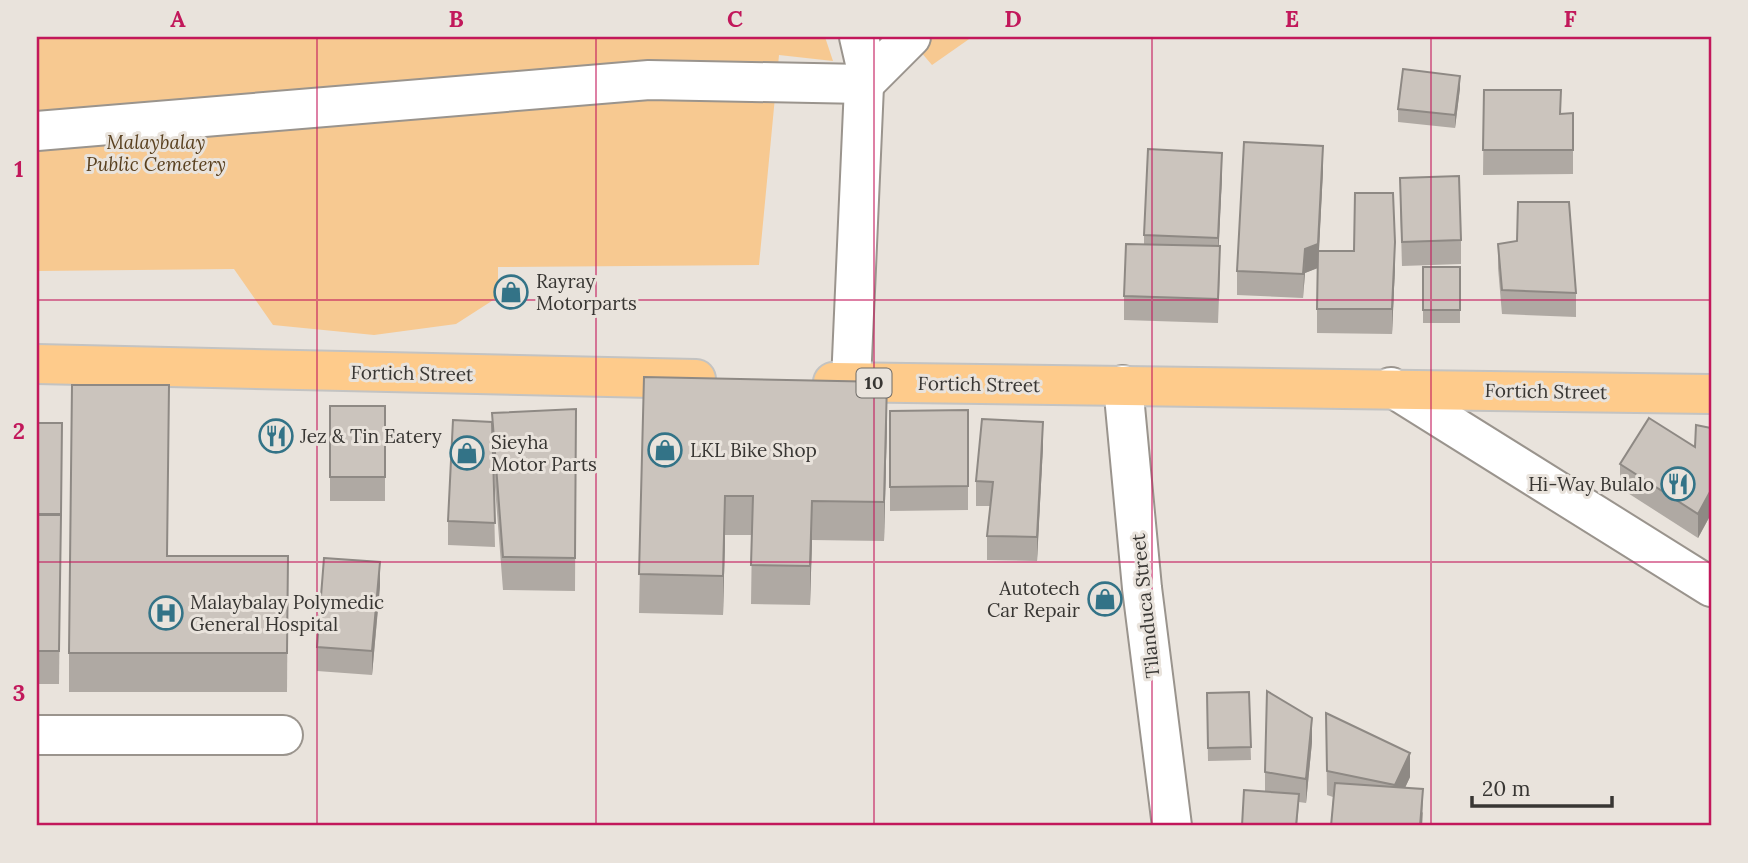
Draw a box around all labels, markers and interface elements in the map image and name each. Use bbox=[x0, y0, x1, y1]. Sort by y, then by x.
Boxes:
text: A bbox=[170, 4, 186, 33]
text: B bbox=[448, 4, 464, 33]
text: C bbox=[727, 4, 743, 33]
text: D bbox=[1004, 4, 1022, 33]
text: E bbox=[1285, 4, 1299, 33]
text: F bbox=[1563, 4, 1577, 33]
park label: Malaybalay Public Cemetery bbox=[86, 130, 226, 176]
text: 1 bbox=[14, 154, 24, 183]
place label: Rayray Motorparts bbox=[536, 269, 637, 315]
shop icon: Rayray Motorparts bbox=[492, 273, 530, 311]
street label: Fortich Street bbox=[350, 360, 474, 386]
road number: 10 bbox=[856, 368, 892, 398]
street label: Fortich Street bbox=[917, 371, 1041, 397]
street label: Fortich Street bbox=[1484, 378, 1608, 404]
text: 2 bbox=[13, 416, 25, 445]
restaurant icon: Jez & Tin Eatery bbox=[257, 417, 295, 455]
place label: Jez & Tin Eatery bbox=[299, 424, 442, 448]
place label: Sieyha Motor Parts bbox=[491, 430, 597, 476]
shop icon: LKL Bike Shop bbox=[646, 431, 684, 469]
shop icon: Sieyha Motor Parts bbox=[448, 434, 486, 472]
place label: LKL Bike Shop bbox=[690, 438, 817, 462]
restaurant icon: Hi-Way Bulalo bbox=[1659, 465, 1697, 503]
place label: Hi-Way Bulalo bbox=[1528, 472, 1654, 496]
street label: Tilanduca Street bbox=[1125, 532, 1165, 680]
place label: Autotech Car Repair bbox=[987, 576, 1081, 622]
shop icon: Autotech Car Repair bbox=[1086, 580, 1124, 618]
place label: Malaybalay Polymedic General Hospital bbox=[190, 590, 384, 636]
hospital icon: Malaybalay Polymedic General Hospital bbox=[147, 594, 185, 632]
text: 3 bbox=[13, 678, 25, 707]
scale bar bbox=[1472, 765, 1612, 809]
text: 20 m bbox=[1482, 775, 1531, 802]

